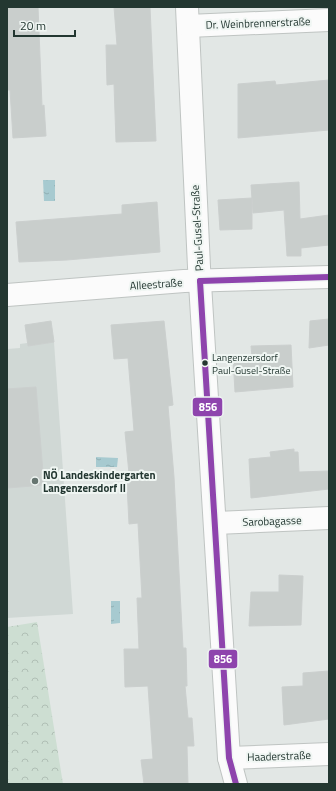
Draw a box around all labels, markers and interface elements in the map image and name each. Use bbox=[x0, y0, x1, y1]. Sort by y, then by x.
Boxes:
scale bar bbox=[14, 12, 75, 38]
street label: Dr. Weinbrennerstraße bbox=[205, 13, 311, 33]
text: 20 m bbox=[20, 16, 46, 35]
street label: Paul-Gusel-Straße bbox=[187, 184, 207, 272]
street label: Alleestraße bbox=[129, 274, 183, 294]
place label: Langenzersdorf Paul-Gusel-Straße bbox=[212, 350, 291, 378]
marker: Langenzersdorf Paul-Gusel-Straße bbox=[200, 358, 210, 368]
line badge: 856 bbox=[192, 397, 223, 417]
text: 856 bbox=[199, 399, 217, 415]
place label: NÖ Landeskindergarten Langenzersdorf II bbox=[43, 467, 156, 496]
marker: NÖ Landeskindergarten Langenzersdorf II bbox=[30, 476, 40, 486]
street label: Sarobagasse bbox=[242, 512, 302, 530]
line badge: 856 bbox=[208, 649, 238, 669]
text: 856 bbox=[214, 651, 232, 667]
street label: Haaderstraße bbox=[247, 747, 312, 765]

